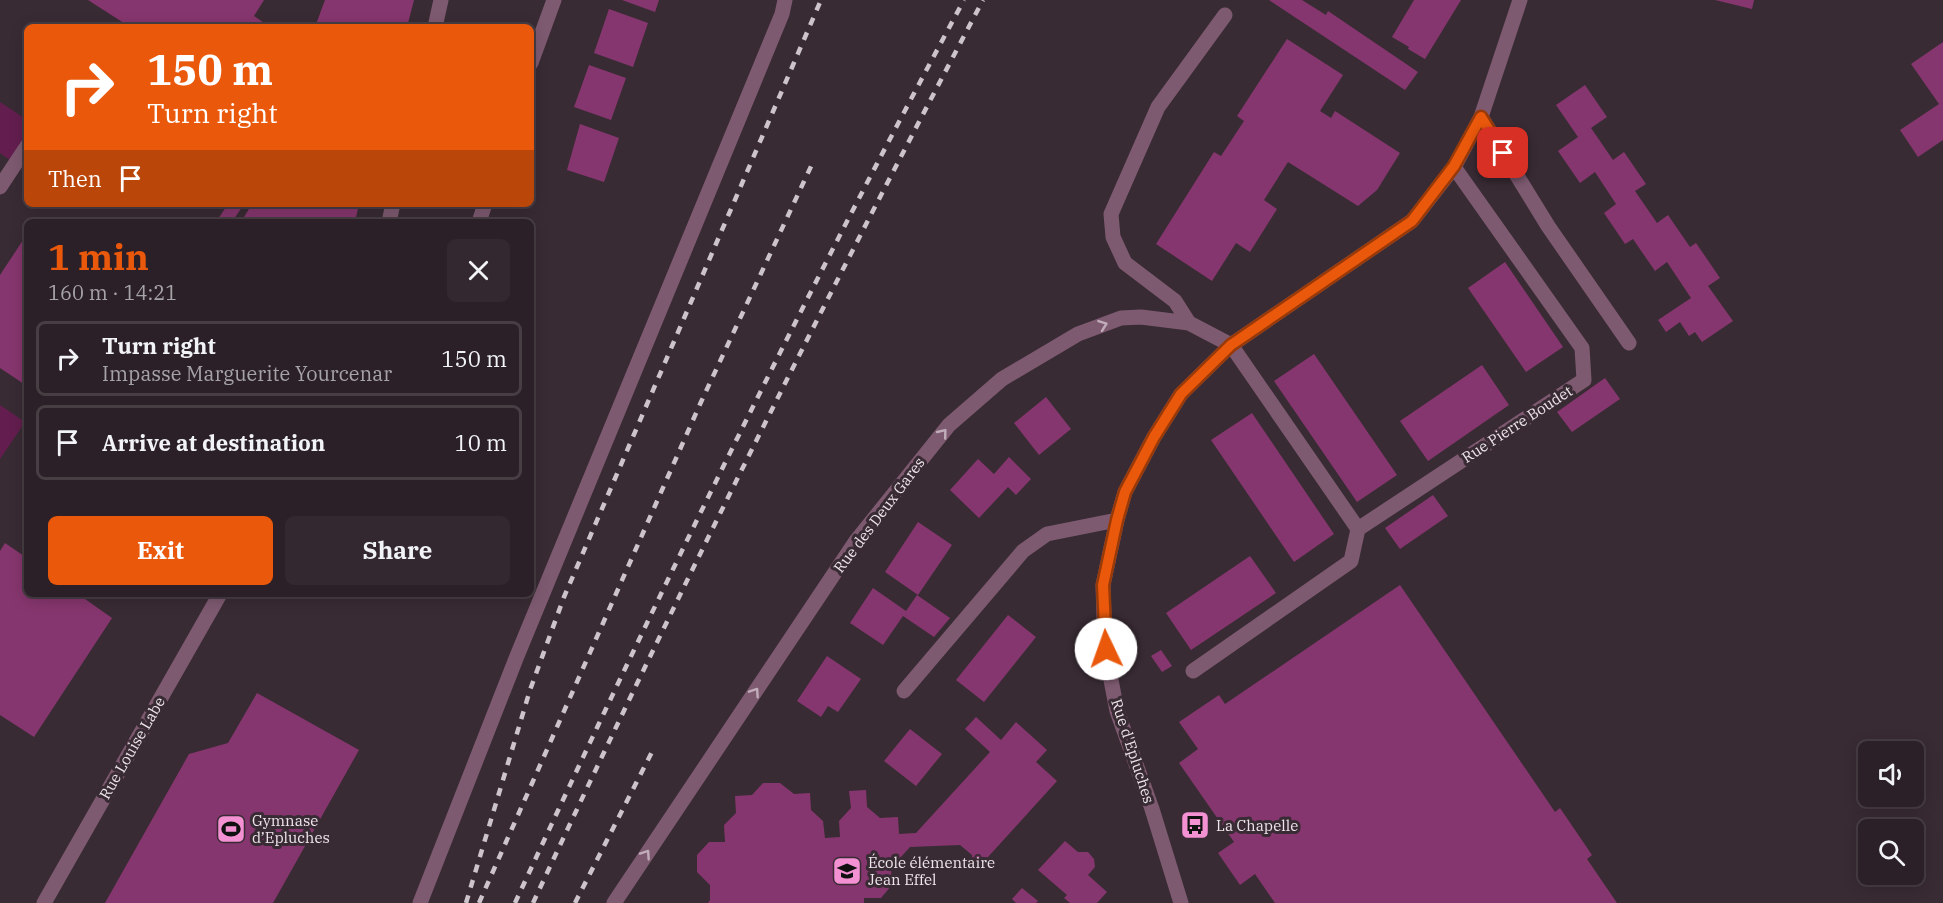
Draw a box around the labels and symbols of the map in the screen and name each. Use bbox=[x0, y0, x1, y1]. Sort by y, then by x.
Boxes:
pin bbox=[1477, 127, 1528, 178]
one-way arrow bbox=[1097, 319, 1108, 332]
street label: Rue Pierre Boudet bbox=[1458, 381, 1576, 467]
one-way arrow bbox=[936, 428, 947, 439]
street label: Rue des Deux Gares bbox=[829, 453, 929, 577]
position arrow bbox=[1074, 617, 1138, 681]
one-way arrow bbox=[747, 688, 759, 698]
street label: Rue Louise Labe bbox=[95, 693, 169, 803]
street label: Rue d'Epluches bbox=[1107, 696, 1159, 806]
bus stop icon: La Chapelle bbox=[1179, 809, 1211, 841]
place label: Gymnase d’Epluches bbox=[252, 811, 330, 847]
sports icon: Gymnase d’Epluches bbox=[215, 813, 247, 845]
place label: La Chapelle bbox=[1216, 816, 1298, 835]
one-way arrow bbox=[639, 850, 650, 861]
place label: École élémentaire Jean Effel bbox=[868, 853, 995, 889]
school or university icon: École élémentaire Jean Effel bbox=[831, 855, 863, 887]

